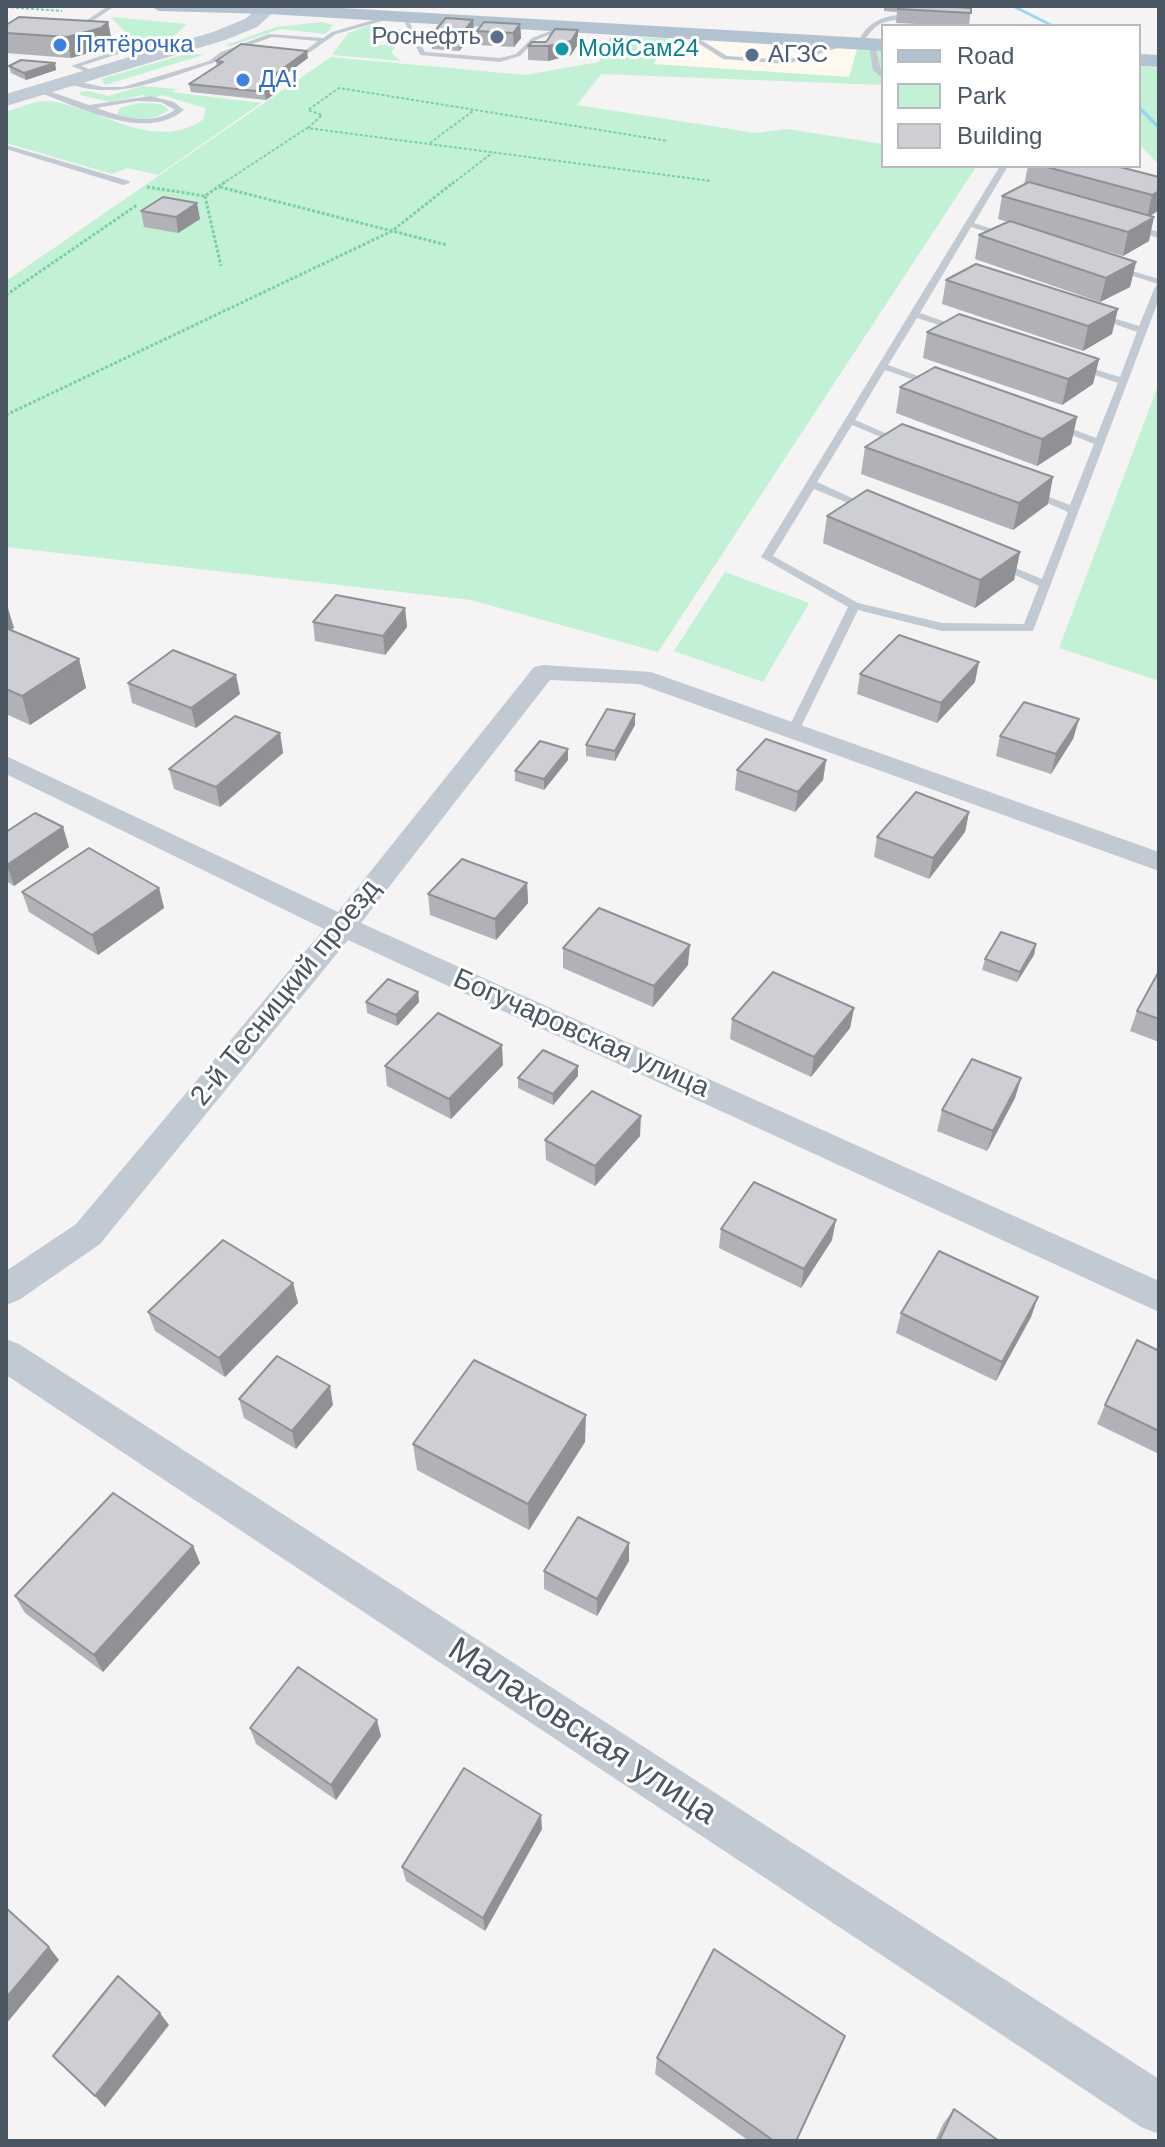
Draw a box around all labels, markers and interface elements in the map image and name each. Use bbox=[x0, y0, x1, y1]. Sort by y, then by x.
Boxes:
place label: Роснефть bbox=[371, 23, 481, 51]
legend bbox=[881, 24, 1141, 168]
marker: Роснефть bbox=[488, 28, 506, 46]
place label: Пятёрочка bbox=[76, 31, 194, 59]
place label: МойСам24 bbox=[578, 35, 699, 63]
marker: Пятёрочка bbox=[51, 36, 69, 54]
marker: МойСам24 bbox=[553, 40, 571, 58]
place label: АГЗС bbox=[768, 41, 828, 69]
text: Road bbox=[957, 42, 1014, 69]
marker: АГЗС bbox=[743, 46, 761, 64]
place label: ДА! bbox=[259, 66, 298, 94]
marker: ДА! bbox=[234, 71, 252, 89]
text: Park bbox=[957, 82, 1006, 109]
text: Building bbox=[957, 122, 1042, 149]
street label: 2-й Тесницкий проезд bbox=[184, 873, 388, 1113]
street label: Богучаровская улица bbox=[448, 962, 714, 1106]
street label: Малаховская улица bbox=[440, 1630, 724, 1834]

